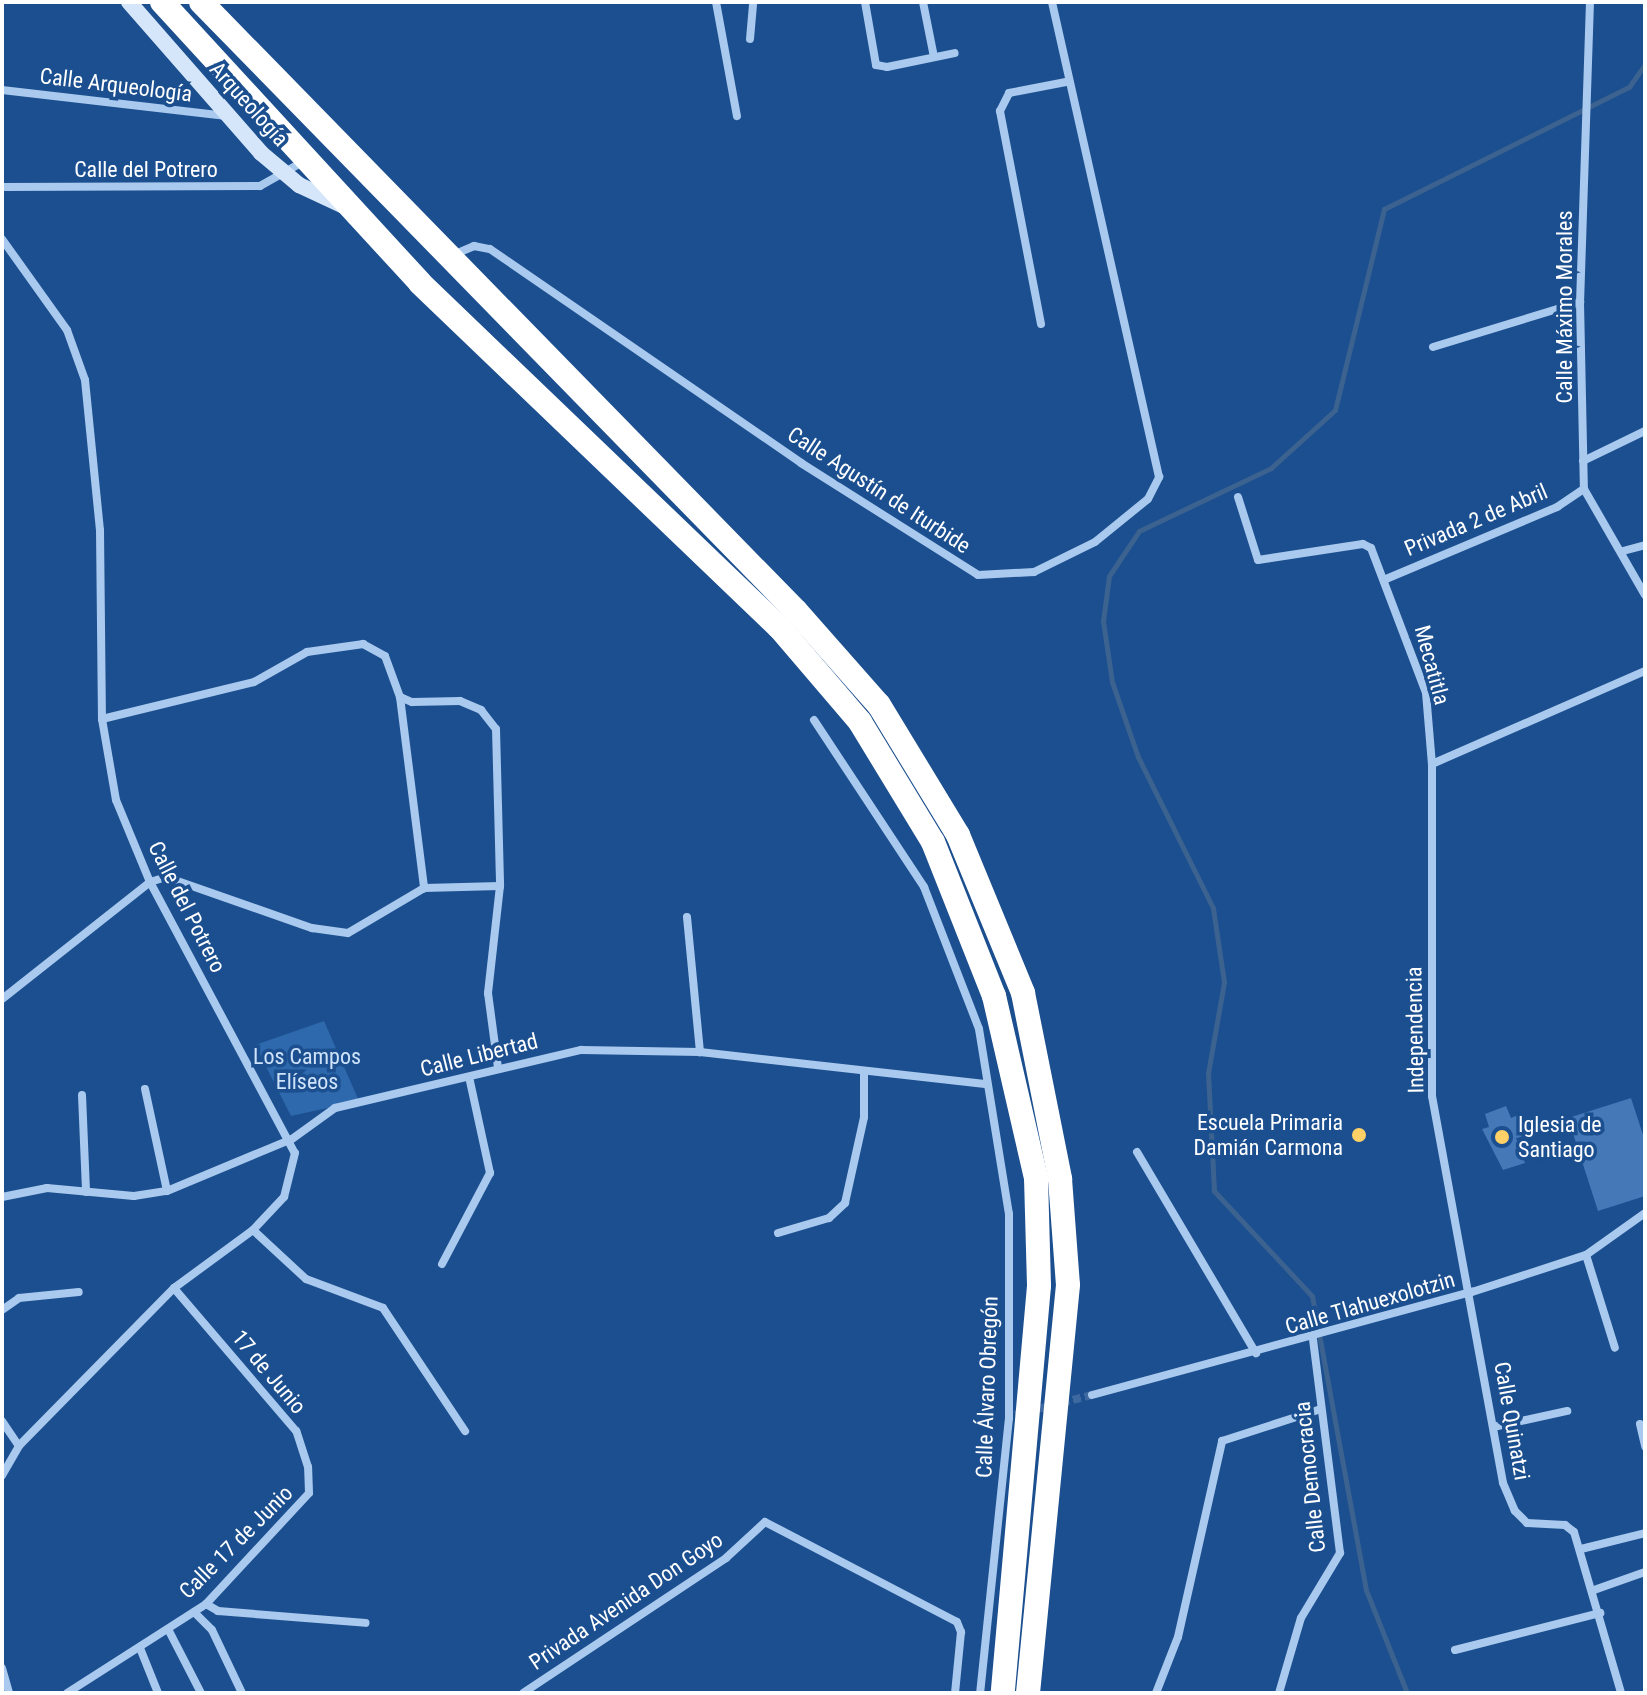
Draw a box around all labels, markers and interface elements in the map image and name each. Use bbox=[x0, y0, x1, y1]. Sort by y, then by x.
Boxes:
street label: Arqueología bbox=[204, 56, 294, 152]
street label: Calle Arqueología bbox=[38, 63, 194, 107]
street label: Calle del Potrero bbox=[74, 157, 218, 183]
street label: Calle Máximo Morales bbox=[1552, 211, 1578, 403]
street label: Calle Agustín de Iturbide bbox=[783, 421, 975, 559]
street label: Privada 2 de Abril bbox=[1401, 478, 1551, 562]
street label: Mecatitla bbox=[1409, 622, 1455, 708]
street label: Calle del Potrero bbox=[143, 837, 231, 977]
street label: Independencia bbox=[1401, 966, 1429, 1094]
street label: Calle Libertad bbox=[417, 1028, 541, 1082]
park label: Los Campos Elíseos bbox=[253, 1043, 361, 1094]
place label: Escuela Primaria Damián Carmona bbox=[1194, 1109, 1343, 1160]
place label: Iglesia de Santiago bbox=[1518, 1111, 1602, 1162]
marker: Escuela Primaria Damián Carmona bbox=[1350, 1126, 1368, 1144]
marker: Iglesia de Santiago bbox=[1493, 1128, 1511, 1146]
street label: Calle Tlahuexolotzin bbox=[1282, 1266, 1458, 1340]
street label: Calle Álvaro Obregón bbox=[971, 1296, 1003, 1478]
street label: 17 de Junio bbox=[226, 1325, 312, 1419]
street label: Calle Quinatzi bbox=[1489, 1360, 1535, 1482]
street label: Calle Democracia bbox=[1289, 1400, 1331, 1554]
street label: Calle 17 de Junio bbox=[174, 1480, 298, 1604]
street label: Privada Avenida Don Goyo bbox=[524, 1526, 728, 1676]

